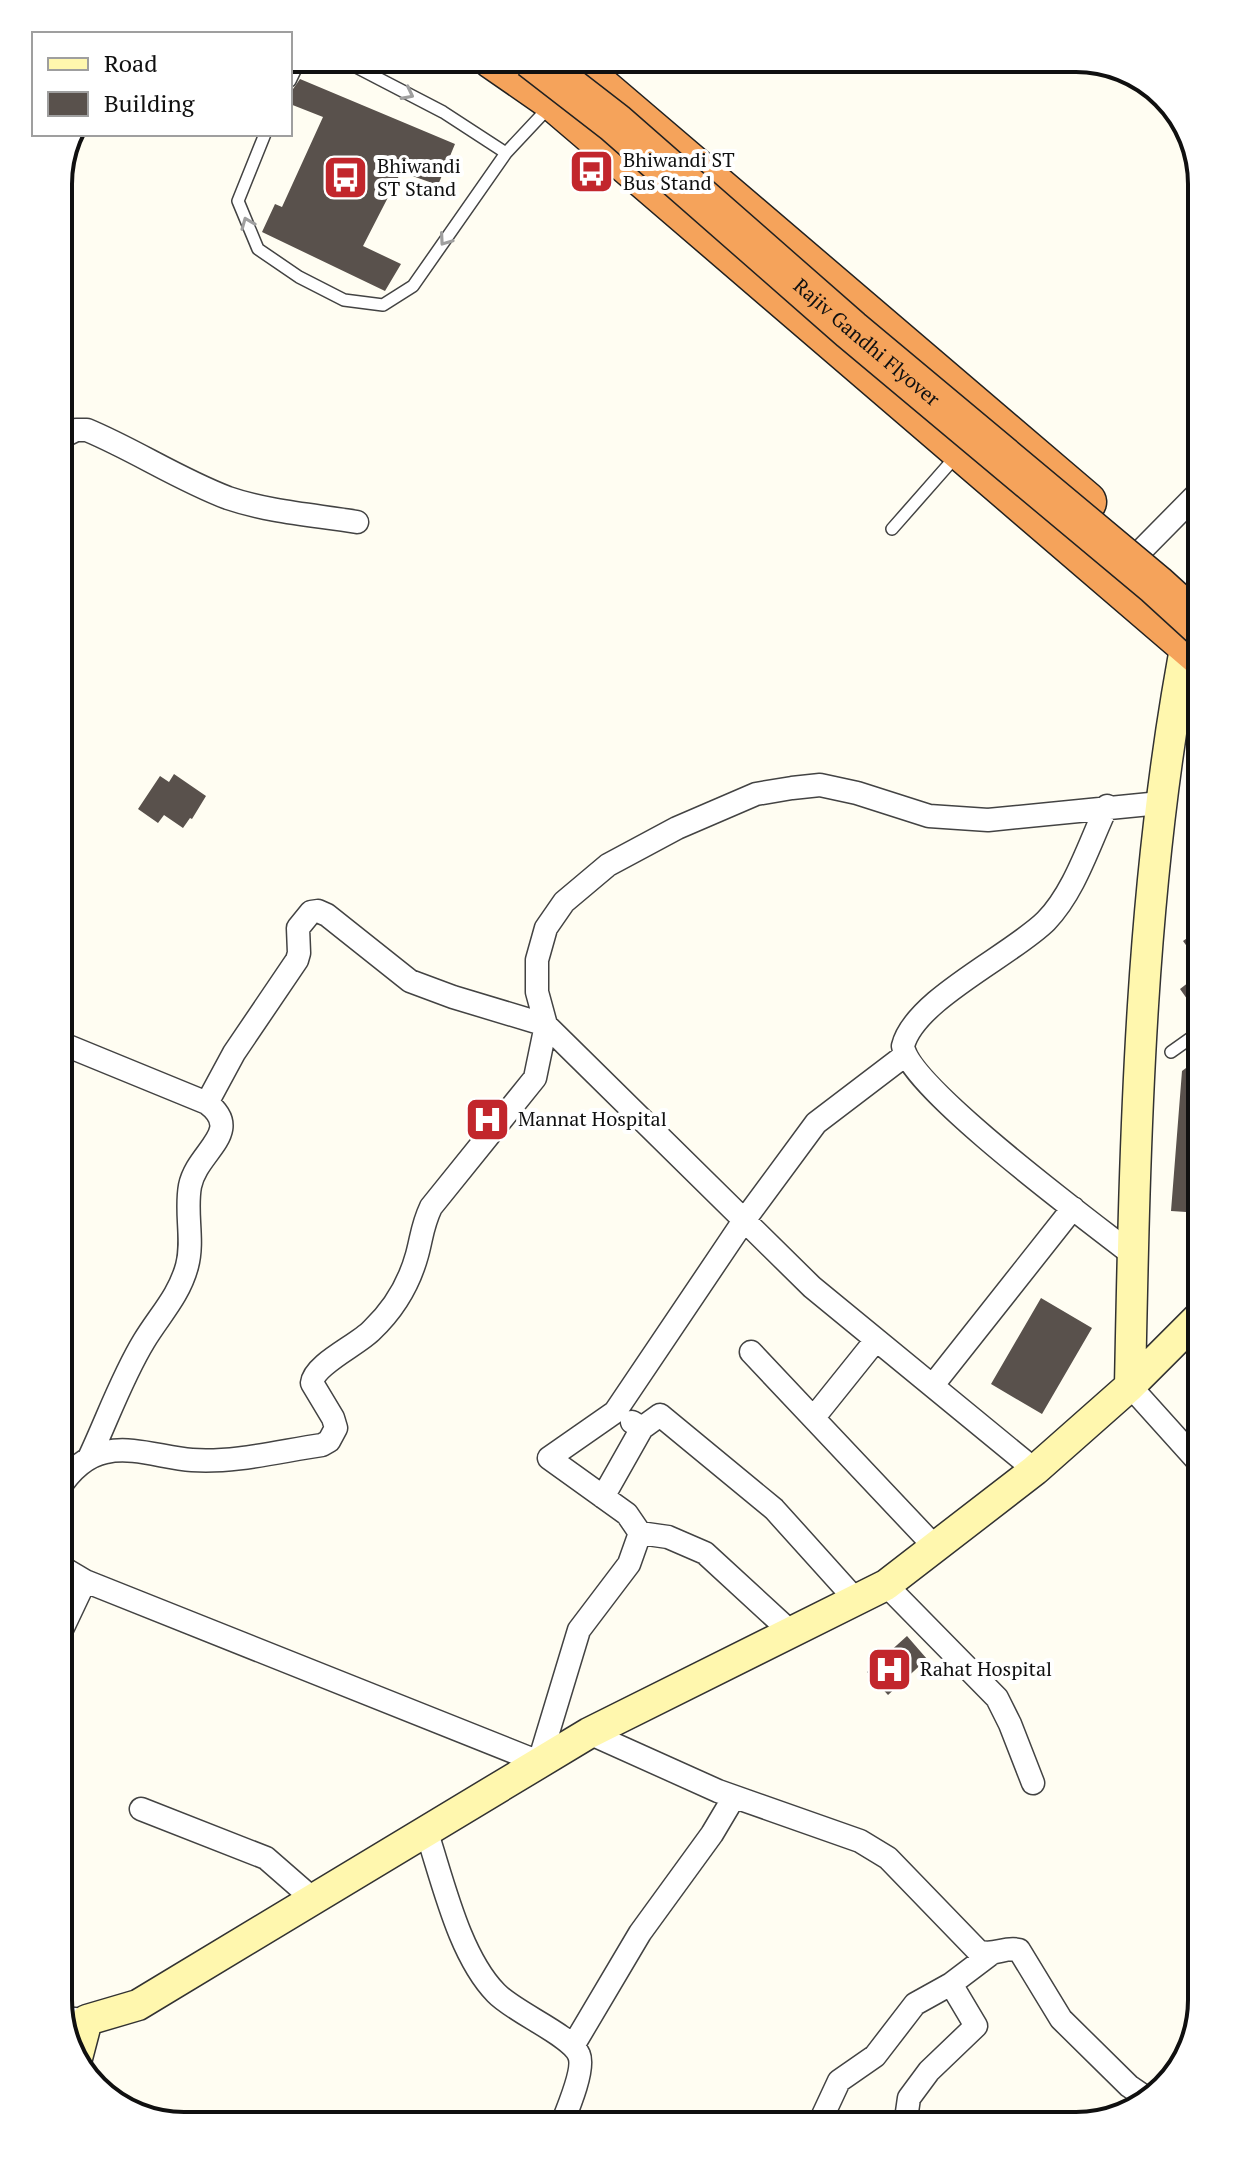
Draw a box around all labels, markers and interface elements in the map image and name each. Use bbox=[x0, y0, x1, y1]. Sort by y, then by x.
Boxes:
legend bbox=[32, 32, 292, 136]
text: Road bbox=[104, 47, 158, 79]
one-way arrow bbox=[399, 84, 414, 99]
text: Building bbox=[104, 87, 195, 119]
place label: Bhiwandi ST Bus Stand bbox=[623, 146, 735, 196]
bus stop icon: Bhiwandi ST Bus Stand bbox=[568, 148, 616, 196]
place label: Bhiwandi ST Stand bbox=[377, 152, 461, 202]
bus stop icon: Bhiwandi ST Stand bbox=[322, 154, 370, 202]
one-way arrow bbox=[240, 217, 257, 231]
one-way arrow bbox=[440, 231, 455, 245]
street label: Rajiv Gandhi Flyover bbox=[788, 272, 946, 412]
hospital icon: Mannat Hospital bbox=[463, 1095, 511, 1143]
place label: Mannat Hospital bbox=[518, 1105, 667, 1132]
hospital icon: Rahat Hospital bbox=[865, 1645, 913, 1693]
place label: Rahat Hospital bbox=[920, 1655, 1052, 1682]

